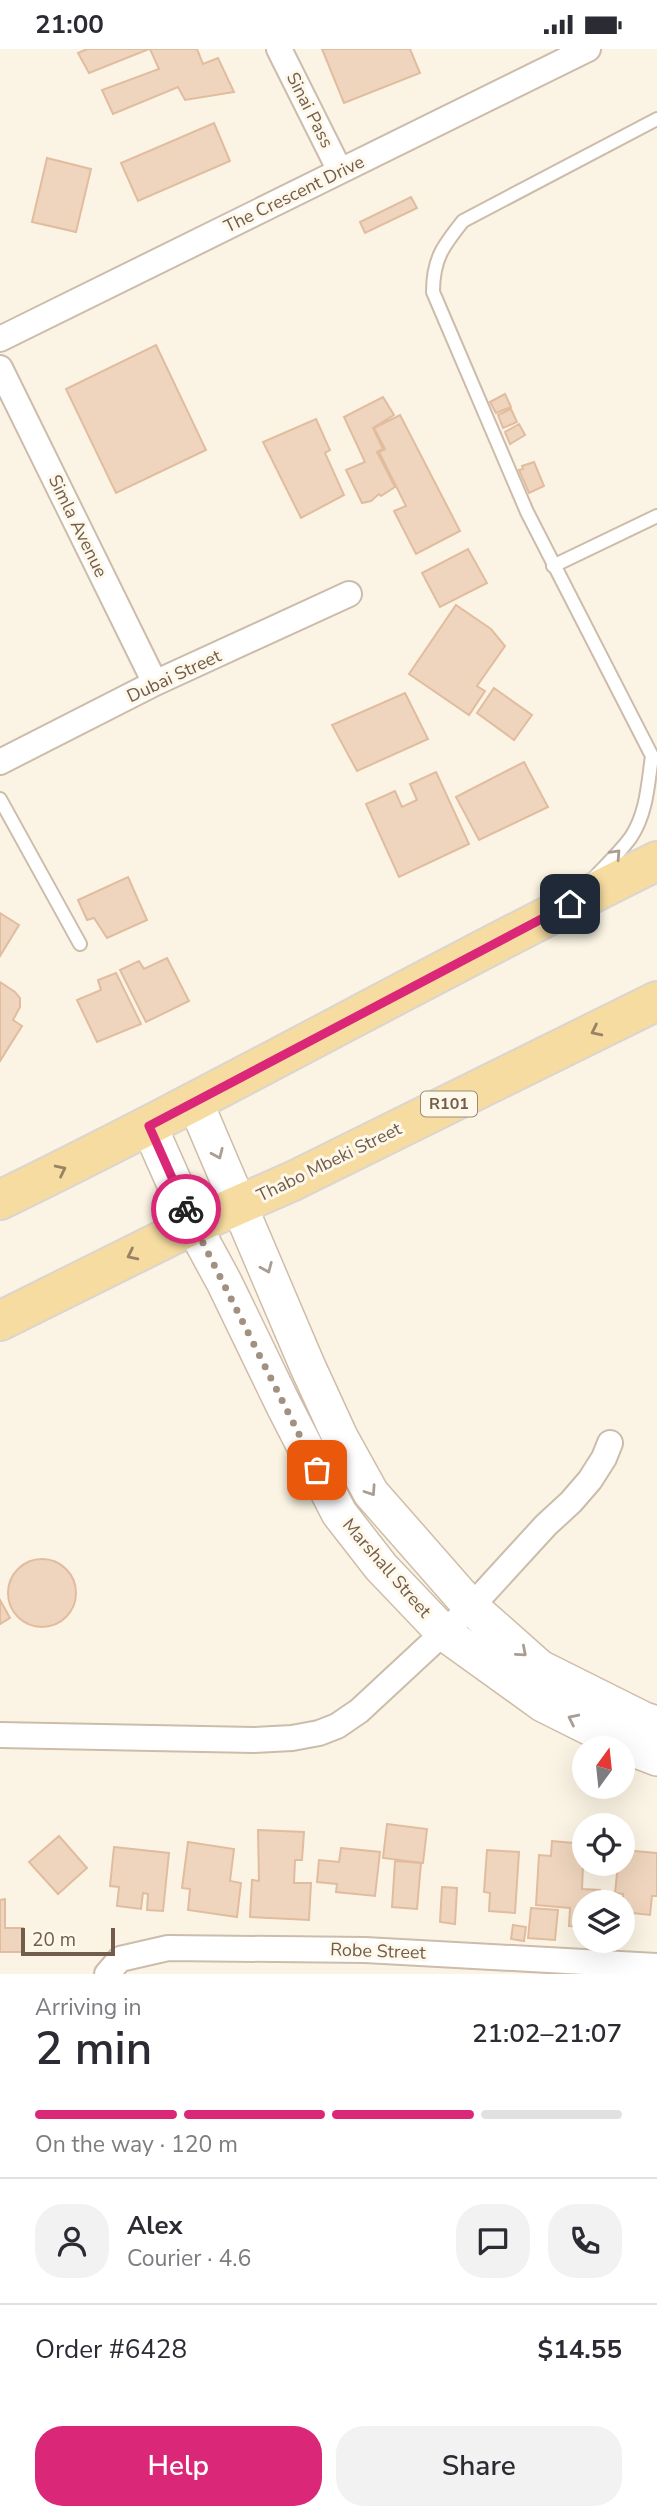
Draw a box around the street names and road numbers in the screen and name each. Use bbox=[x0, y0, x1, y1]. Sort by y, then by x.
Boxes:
street label: Sinai Pass bbox=[281, 68, 339, 152]
street label: The Crescent Drive bbox=[220, 150, 368, 238]
street label: Simla Avenue bbox=[43, 471, 113, 581]
street label: Dubai Street bbox=[123, 643, 226, 708]
road number: R101 bbox=[421, 1091, 477, 1117]
street label: Thabo Mbeki Street bbox=[253, 1116, 406, 1207]
street label: Marshall Street bbox=[337, 1513, 437, 1623]
street label: Robe Street bbox=[330, 1937, 427, 1965]

